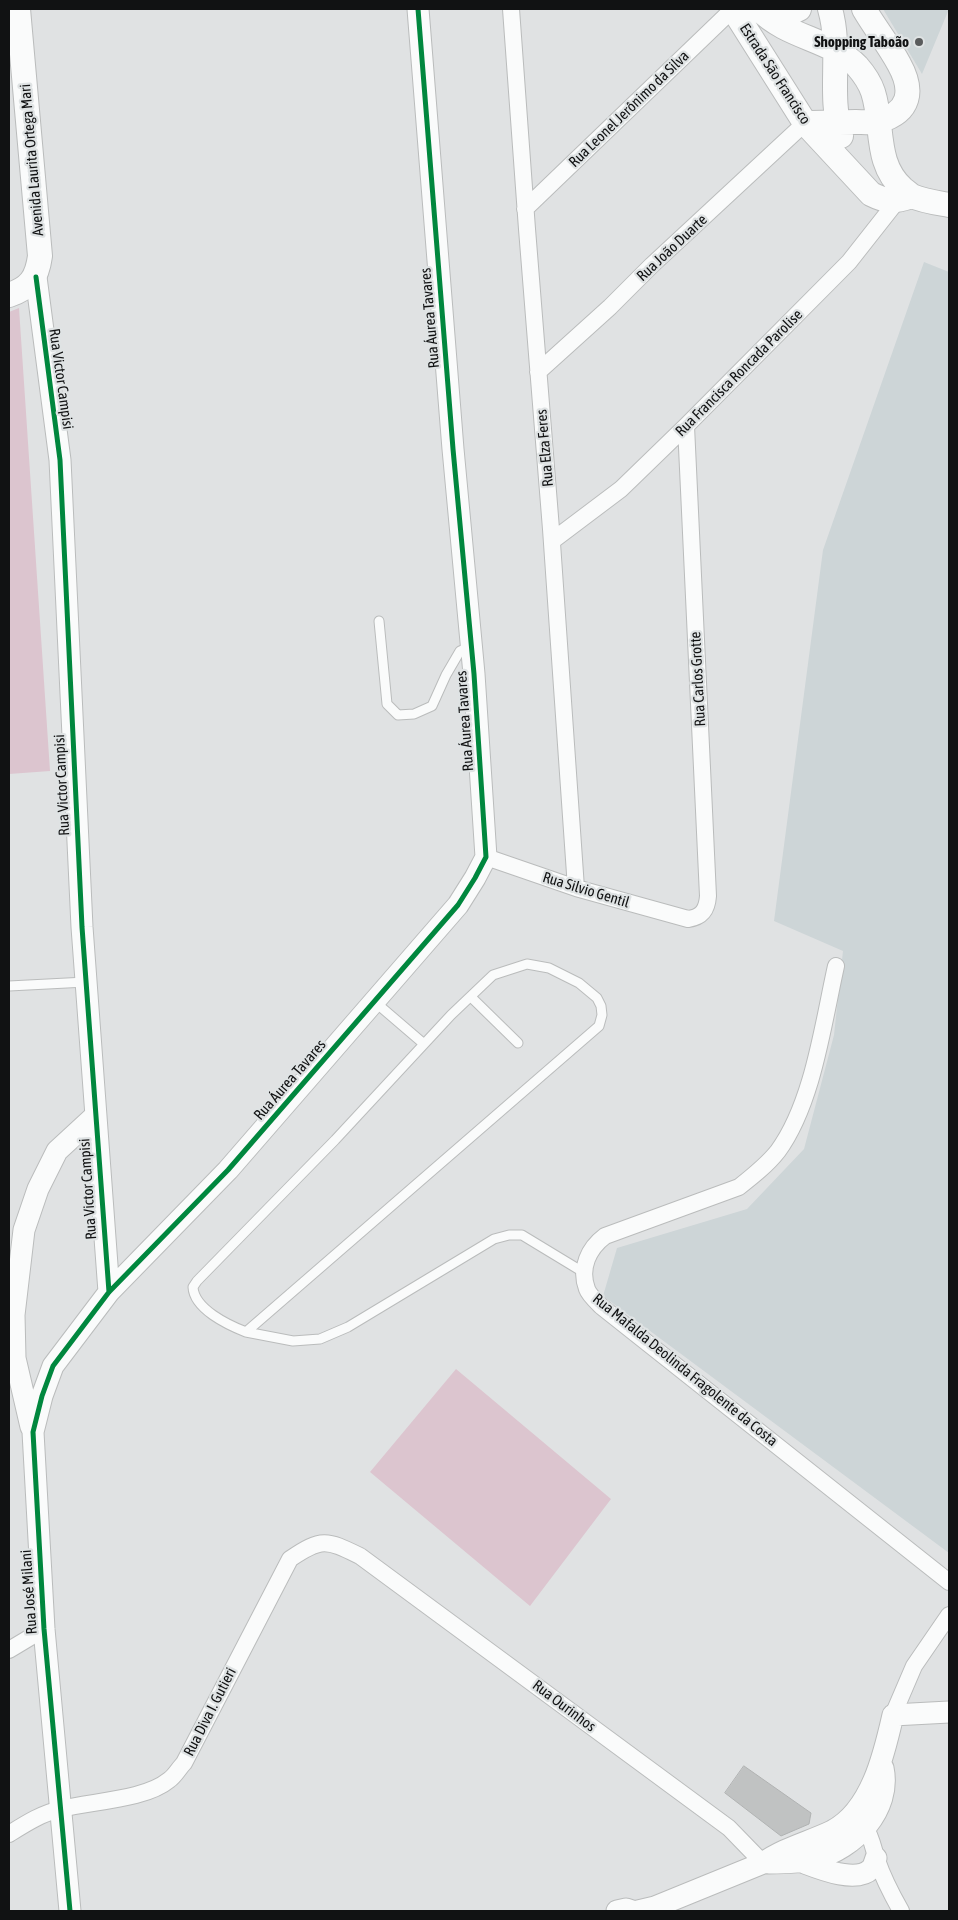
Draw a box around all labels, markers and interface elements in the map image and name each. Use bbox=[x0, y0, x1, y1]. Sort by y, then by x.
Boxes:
street label: Estrada São Francisco bbox=[736, 20, 814, 128]
place label: Shopping Taboão bbox=[814, 33, 909, 51]
marker: Shopping Taboão bbox=[913, 36, 925, 48]
street label: Rua Leonel Jerônimo da Silva bbox=[565, 47, 693, 171]
street label: Avenida Laurita Ortega Mari bbox=[16, 83, 48, 237]
street label: Rua João Duarte bbox=[633, 211, 711, 285]
street label: Rua Áurea Tavares bbox=[417, 267, 443, 369]
street label: Rua Francisca Roncada Parolise bbox=[672, 306, 806, 440]
street label: Rua Victor Campisi bbox=[45, 327, 77, 431]
street label: Rua Elza Feres bbox=[533, 409, 557, 487]
street label: Rua Carlos Grotte bbox=[687, 631, 709, 727]
street label: Rua Áurea Tavares bbox=[453, 670, 477, 772]
street label: Rua Victor Campisi bbox=[50, 734, 74, 836]
street label: Rua Silvio Gentil bbox=[540, 868, 632, 912]
street label: Rua Áurea Tavares bbox=[250, 1036, 330, 1124]
street label: Rua Victor Campisi bbox=[75, 1138, 101, 1240]
street label: Rua Mafalda Deolinda Fragolente da Costa bbox=[589, 1290, 781, 1450]
street label: Rua José Milani bbox=[17, 1549, 41, 1635]
street label: Rua Diva I. Gutieri bbox=[180, 1665, 240, 1759]
street label: Rua Ourinhos bbox=[529, 1676, 599, 1736]

